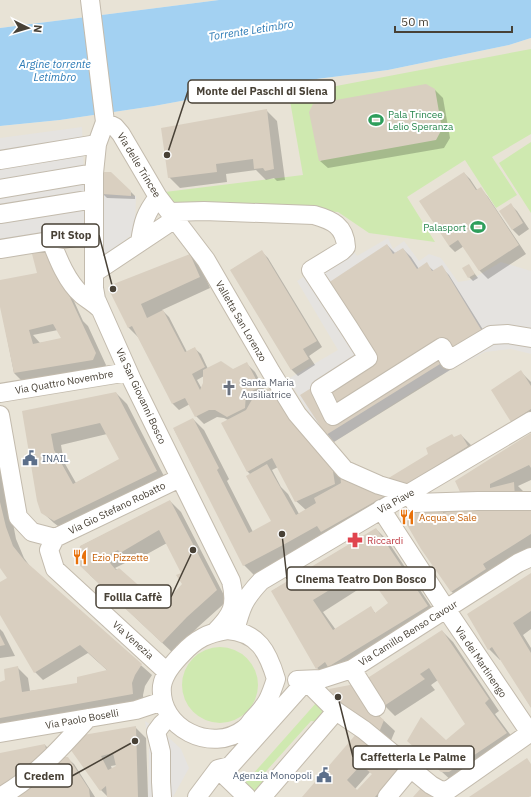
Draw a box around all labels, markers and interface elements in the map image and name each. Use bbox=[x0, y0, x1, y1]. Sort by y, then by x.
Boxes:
north arrow bbox=[8, 8, 48, 48]
scale bar bbox=[395, 8, 512, 34]
text: 50 m bbox=[401, 14, 429, 29]
water label: Torrente Letimbro bbox=[208, 16, 294, 44]
text: N bbox=[31, 24, 45, 33]
water label: Argine torrente Letimbro bbox=[18, 57, 91, 84]
callout: Monte dei Paschi di Siena bbox=[188, 80, 335, 103]
text: Monte dei Paschi di Siena bbox=[196, 84, 328, 98]
place label: Pala Trincee Lelio Speranza bbox=[388, 108, 454, 133]
sports icon: Pala Trincee Lelio Speranza bbox=[367, 111, 385, 129]
street label: Via delle Trincee bbox=[114, 130, 164, 200]
sports icon: Palasport bbox=[469, 218, 487, 236]
place label: Palasport bbox=[423, 221, 466, 234]
callout: Pit Stop bbox=[42, 224, 99, 247]
text: Pit Stop bbox=[50, 228, 92, 242]
street label: Valletta San Lorenzo bbox=[213, 278, 270, 364]
street label: Via San Giovanni Bosco bbox=[113, 346, 169, 446]
street label: Via Quattro Novembre bbox=[14, 367, 115, 397]
place label: Santa Maria Ausiliatrice bbox=[241, 376, 295, 401]
church icon: Santa Maria Ausiliatrice bbox=[220, 379, 238, 397]
public building icon: INAIL bbox=[21, 449, 39, 467]
place label: INAIL bbox=[42, 452, 69, 465]
street label: Via Gio Stefano Robatto bbox=[66, 479, 168, 537]
street label: Via Piave bbox=[375, 485, 417, 516]
restaurant icon: Acqua e Sale bbox=[398, 508, 416, 526]
place label: Acqua e Sale bbox=[419, 511, 477, 524]
pharmacy icon: Riccardi bbox=[346, 531, 364, 549]
place label: Riccardi bbox=[367, 534, 403, 547]
restaurant icon: Ezio Pizzette bbox=[71, 548, 89, 566]
place label: Ezio Pizzette bbox=[92, 551, 149, 564]
callout: Cinema Teatro Don Bosco bbox=[287, 567, 435, 590]
text: Cinema Teatro Don Bosco bbox=[295, 572, 427, 586]
callout: Follia Caffè bbox=[96, 585, 171, 608]
text: Follia Caffè bbox=[104, 590, 162, 604]
street label: Via Camillo Benso Cavour bbox=[356, 597, 460, 669]
street label: Via Venezia bbox=[110, 618, 157, 662]
street label: Via dei Martinengo bbox=[452, 624, 510, 700]
street label: Via Paolo Boselli bbox=[44, 706, 120, 732]
callout: Caffetteria Le Palme bbox=[353, 746, 474, 769]
text: Caffetteria Le Palme bbox=[360, 750, 466, 764]
callout: Credem bbox=[16, 764, 72, 787]
public building icon: Agenzia Monopoli bbox=[315, 766, 333, 784]
text: Credem bbox=[24, 769, 64, 783]
place label: Agenzia Monopoli bbox=[233, 769, 312, 782]

